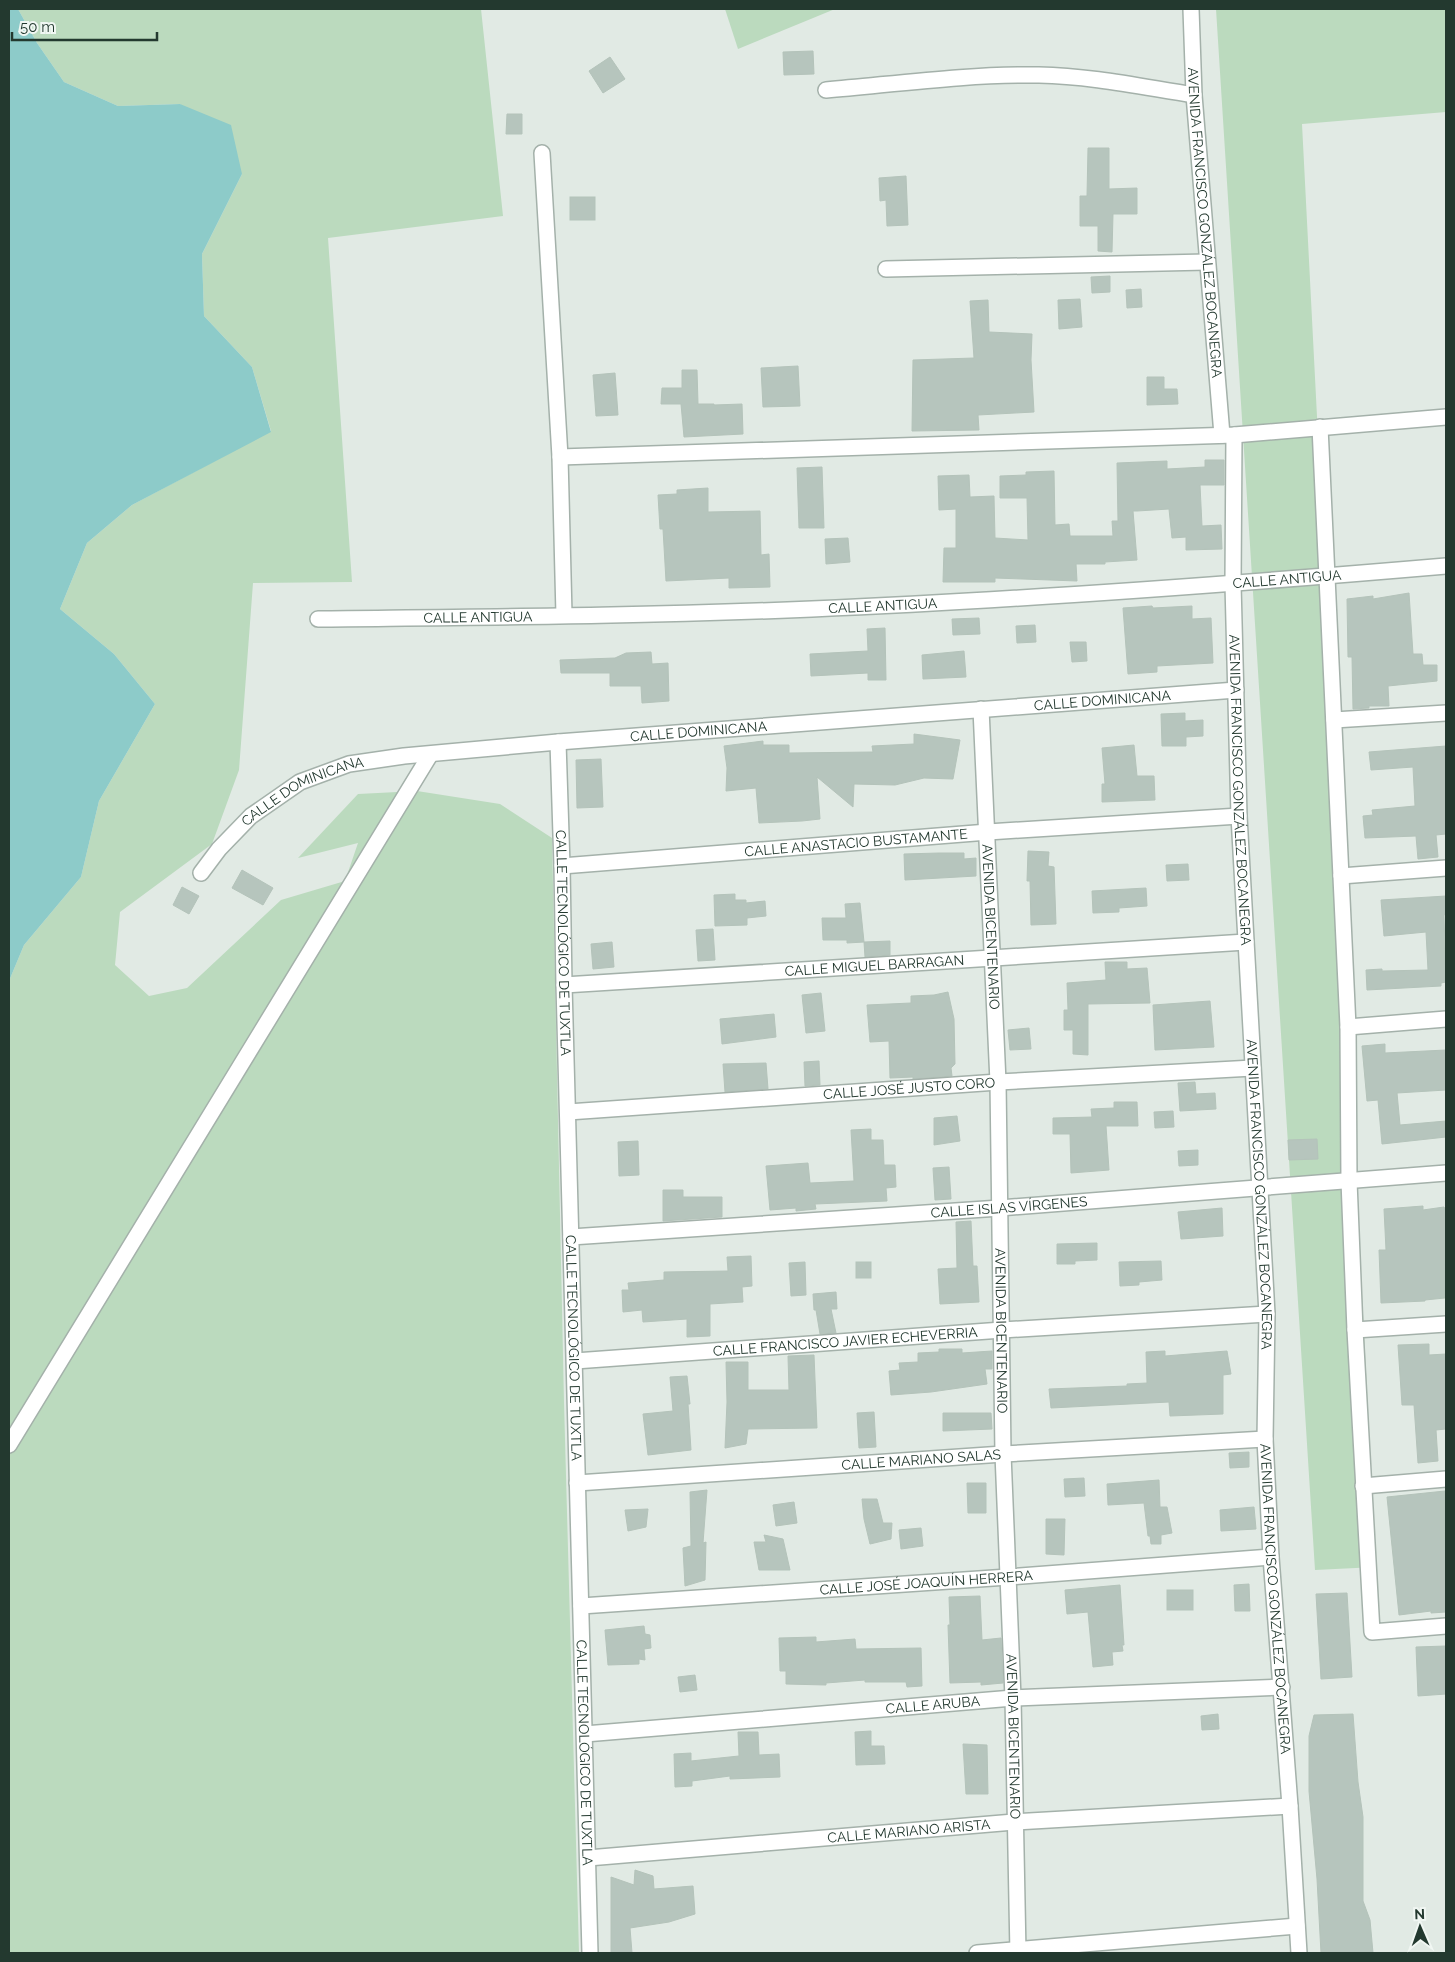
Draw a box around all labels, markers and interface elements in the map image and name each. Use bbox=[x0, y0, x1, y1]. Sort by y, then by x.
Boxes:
scale bar bbox=[12, 10, 158, 42]
text: 50 m bbox=[20, 18, 55, 36]
street label: AVENIDA FRANCISCO GONZÁLEZ BOCANEGRA bbox=[1185, 67, 1225, 379]
street label: CALLE ANTIGUA bbox=[1232, 567, 1342, 591]
street label: CALLE ANTIGUA bbox=[828, 595, 938, 616]
street label: CALLE ANTIGUA bbox=[423, 608, 533, 626]
street label: AVENIDA FRANCISCO GONZÁLEZ BOCANEGRA bbox=[1226, 634, 1254, 946]
street label: CALLE DOMINICANA bbox=[1033, 687, 1172, 713]
street label: CALLE DOMINICANA bbox=[630, 718, 768, 744]
street label: CALLE DOMINICANA bbox=[238, 754, 365, 829]
street label: CALLE ANASTACIO BUSTAMANTE bbox=[744, 826, 968, 859]
street label: CALLE TECNOLÓGICO DE TUXTLA bbox=[553, 830, 574, 1057]
street label: AVENIDA BICENTENARIO bbox=[979, 844, 1003, 1010]
street label: CALLE MIGUEL BARRAGAN bbox=[784, 952, 965, 979]
street label: AVENIDA FRANCISCO GONZÁLEZ BOCANEGRA bbox=[1244, 1038, 1275, 1350]
street label: CALLE JOSÉ JUSTO CORO bbox=[823, 1074, 996, 1102]
street label: CALLE ISLAS VÍRGENES bbox=[930, 1193, 1088, 1221]
street label: CALLE TECNOLÓGICO DE TUXTLA bbox=[563, 1235, 585, 1462]
street label: AVENIDA BICENTENARIO bbox=[992, 1248, 1010, 1413]
street label: CALLE FRANCISCO JAVIER ECHEVERRIA bbox=[712, 1324, 979, 1359]
street label: AVENIDA FRANCISCO GONZÁLEZ BOCANEGRA bbox=[1257, 1443, 1294, 1755]
street label: CALLE MARIANO SALAS bbox=[841, 1446, 1002, 1473]
street label: CALLE JOSÉ JOAQUÍN HERRERA bbox=[819, 1567, 1034, 1598]
street label: CALLE TECNOLÓGICO DE TUXTLA bbox=[574, 1639, 596, 1866]
street label: AVENIDA BICENTENARIO bbox=[1003, 1653, 1023, 1819]
street label: CALLE ARUBA bbox=[885, 1693, 981, 1717]
street label: CALLE MARIANO ARISTA bbox=[827, 1816, 991, 1846]
north arrow bbox=[1395, 1902, 1445, 1952]
text: N bbox=[1414, 1906, 1425, 1922]

